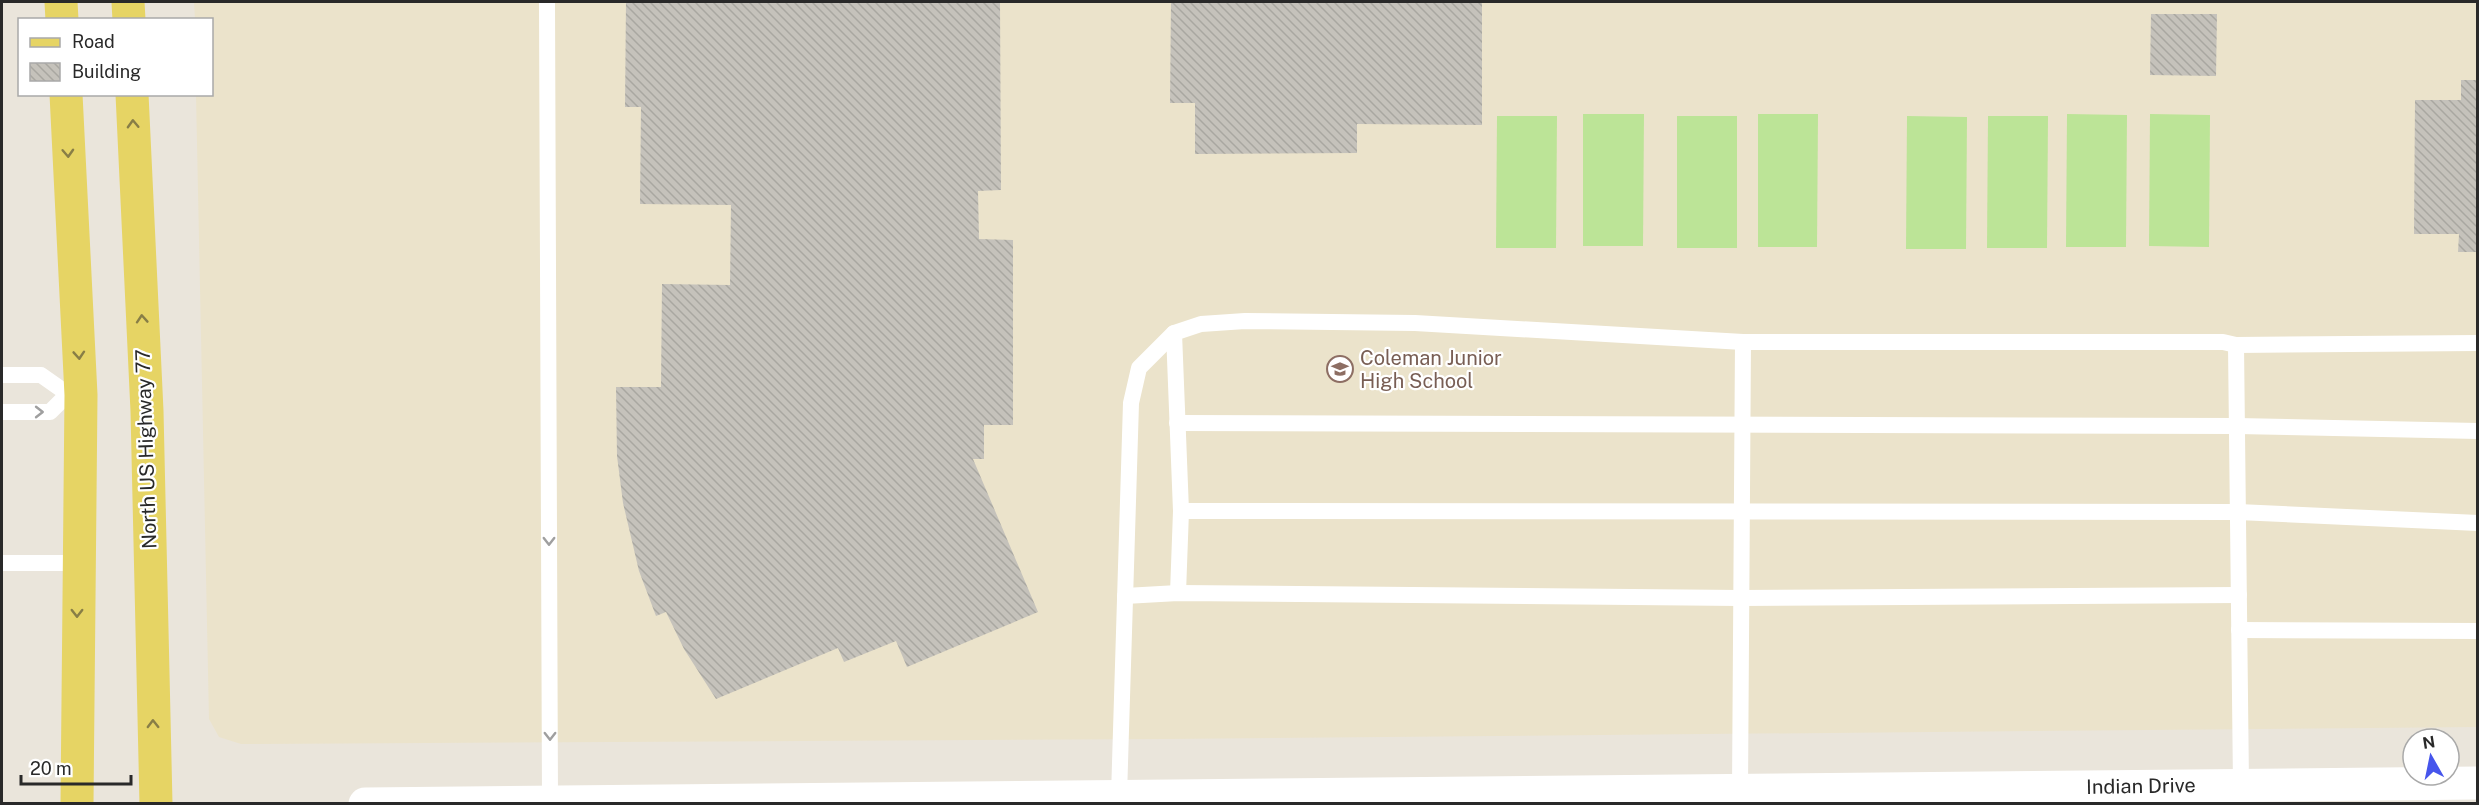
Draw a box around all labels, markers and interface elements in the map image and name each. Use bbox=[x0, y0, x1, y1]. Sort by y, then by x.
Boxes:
legend bbox=[18, 18, 213, 96]
text: Road bbox=[72, 31, 115, 52]
text: Building bbox=[72, 61, 141, 82]
one-way arrow bbox=[127, 120, 140, 129]
one-way arrow bbox=[62, 148, 75, 157]
one-way arrow bbox=[135, 315, 148, 324]
place label: Coleman Junior High School bbox=[1360, 346, 1502, 393]
street label: North US Highway 77 bbox=[131, 349, 161, 549]
one-way arrow bbox=[72, 351, 85, 360]
school or university icon: Coleman Junior High School bbox=[1325, 354, 1355, 384]
one-way arrow bbox=[34, 406, 43, 418]
one-way arrow bbox=[543, 536, 555, 545]
one-way arrow bbox=[71, 609, 83, 618]
one-way arrow bbox=[147, 720, 160, 729]
north arrow bbox=[2401, 727, 2461, 787]
one-way arrow bbox=[544, 731, 556, 740]
text: N bbox=[2421, 732, 2436, 753]
scale bar bbox=[21, 748, 130, 786]
text: 20 m bbox=[30, 758, 72, 779]
street label: Indian Drive bbox=[2086, 773, 2196, 799]

